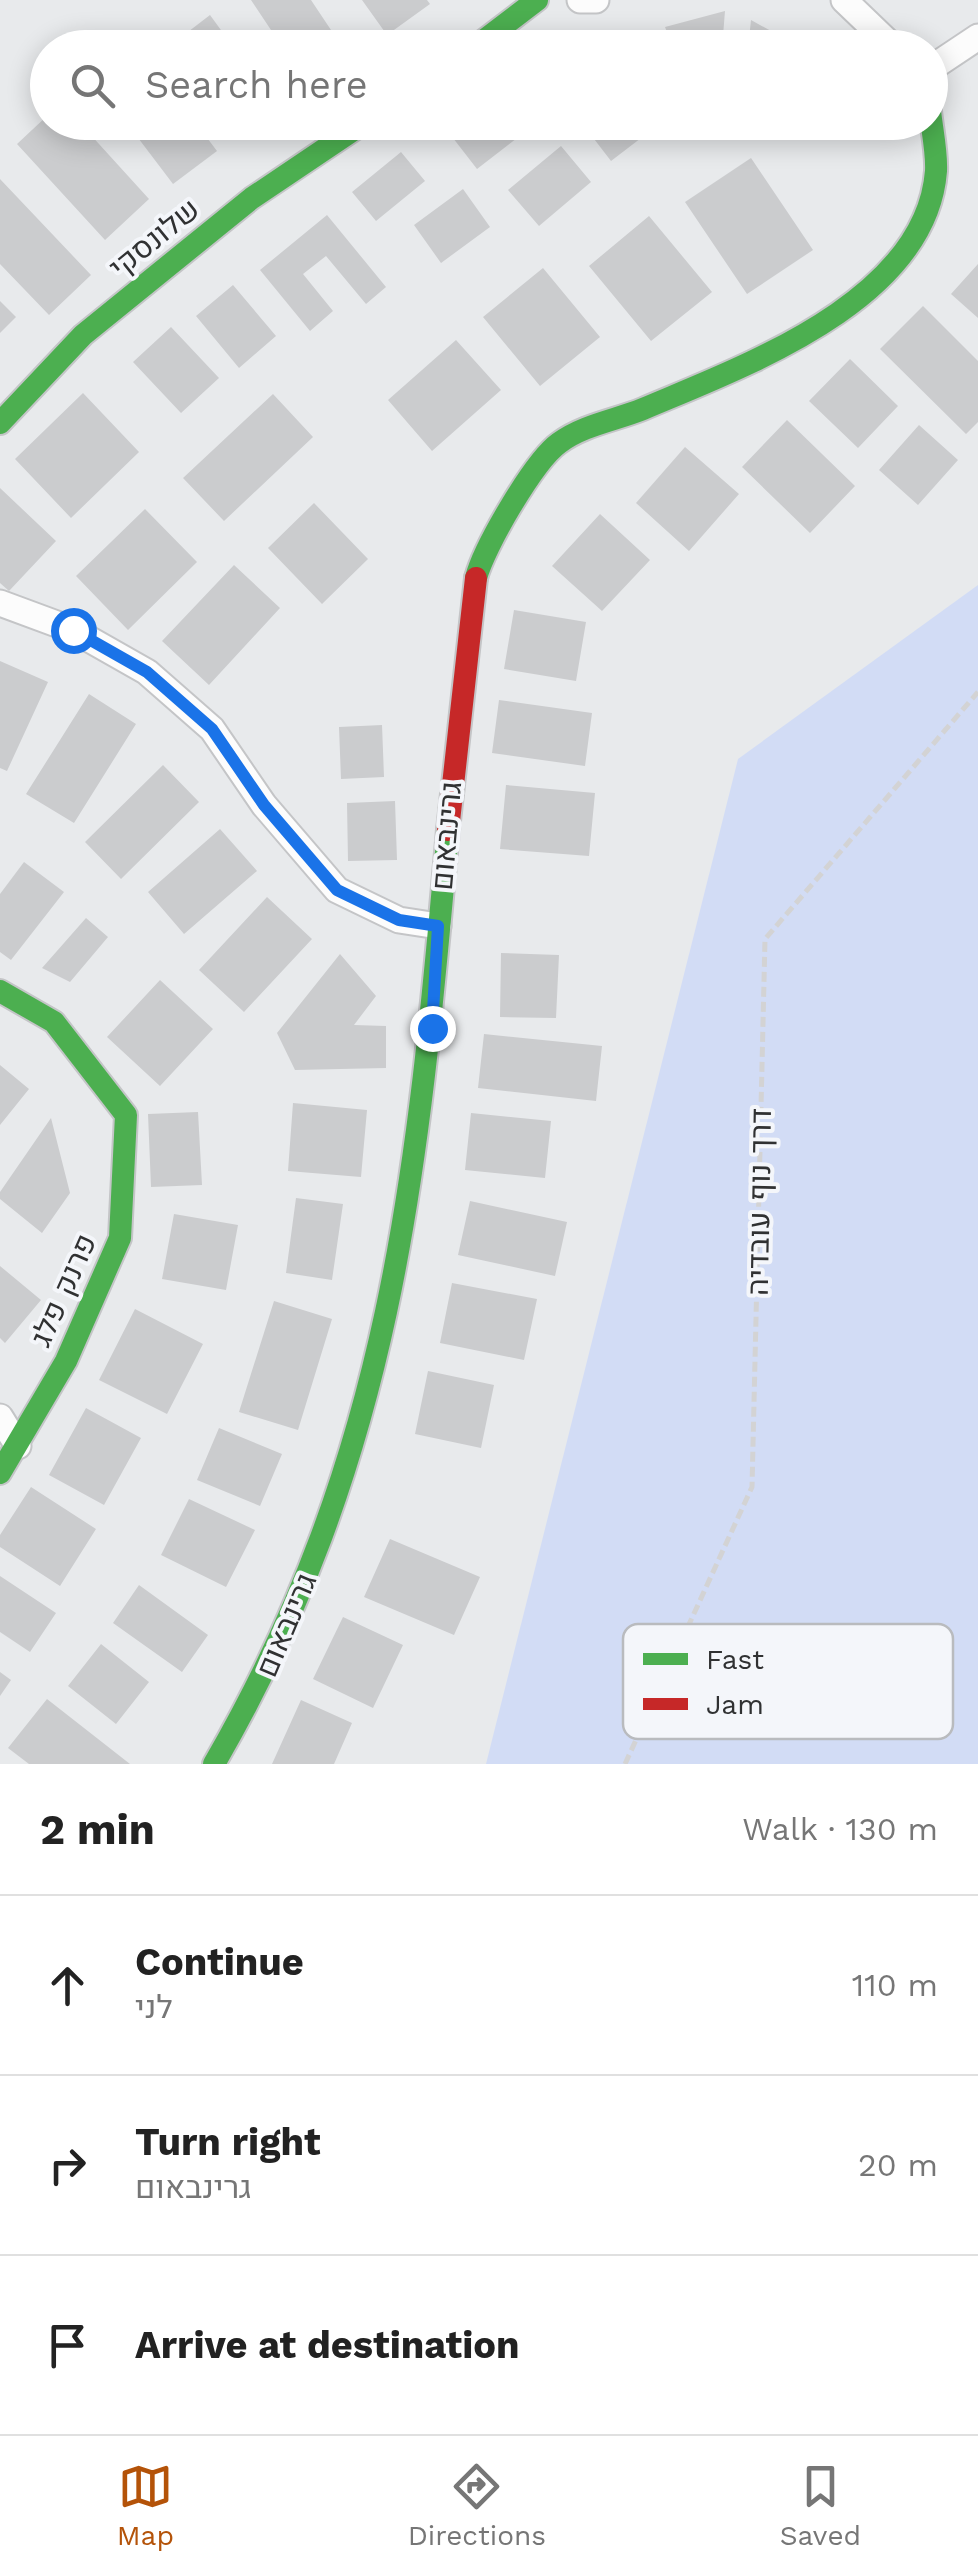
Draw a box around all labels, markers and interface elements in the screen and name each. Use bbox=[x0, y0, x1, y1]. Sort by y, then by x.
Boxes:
search box bbox=[30, 30, 948, 140]
icon: search bbox=[65, 58, 120, 113]
text: Search here bbox=[145, 63, 368, 107]
street label: שלונסקי bbox=[102, 191, 206, 285]
route start bbox=[51, 608, 97, 654]
street label: גרינבאום bbox=[424, 780, 468, 892]
route end bbox=[410, 1006, 456, 1052]
street label: דרך נוף עובדיה bbox=[740, 1108, 778, 1296]
street label: פרנק פלג bbox=[23, 1228, 103, 1352]
street label: גרינבאום bbox=[249, 1568, 323, 1682]
legend bbox=[623, 1624, 953, 1739]
text: Fast bbox=[706, 1643, 764, 1676]
text: Jam bbox=[706, 1688, 764, 1721]
text: 2 min bbox=[40, 1805, 155, 1854]
text: Walk · 130 m bbox=[742, 1810, 938, 1848]
text: Continue bbox=[135, 1940, 304, 1984]
icon: ahead bbox=[40, 1958, 95, 2013]
text: 110 m bbox=[852, 1966, 938, 2004]
text: לני bbox=[135, 1988, 173, 2026]
text: Turn right bbox=[135, 2120, 321, 2164]
icon: right bbox=[40, 2138, 95, 2193]
text: 20 m bbox=[858, 2146, 938, 2184]
text: גרינבאום bbox=[135, 2168, 251, 2206]
icon: arrive bbox=[40, 2318, 95, 2373]
text: Arrive at destination bbox=[135, 2323, 520, 2367]
tab: Map bbox=[117, 2459, 174, 2552]
tab: Directions bbox=[408, 2459, 546, 2552]
tab: Saved bbox=[780, 2459, 861, 2552]

